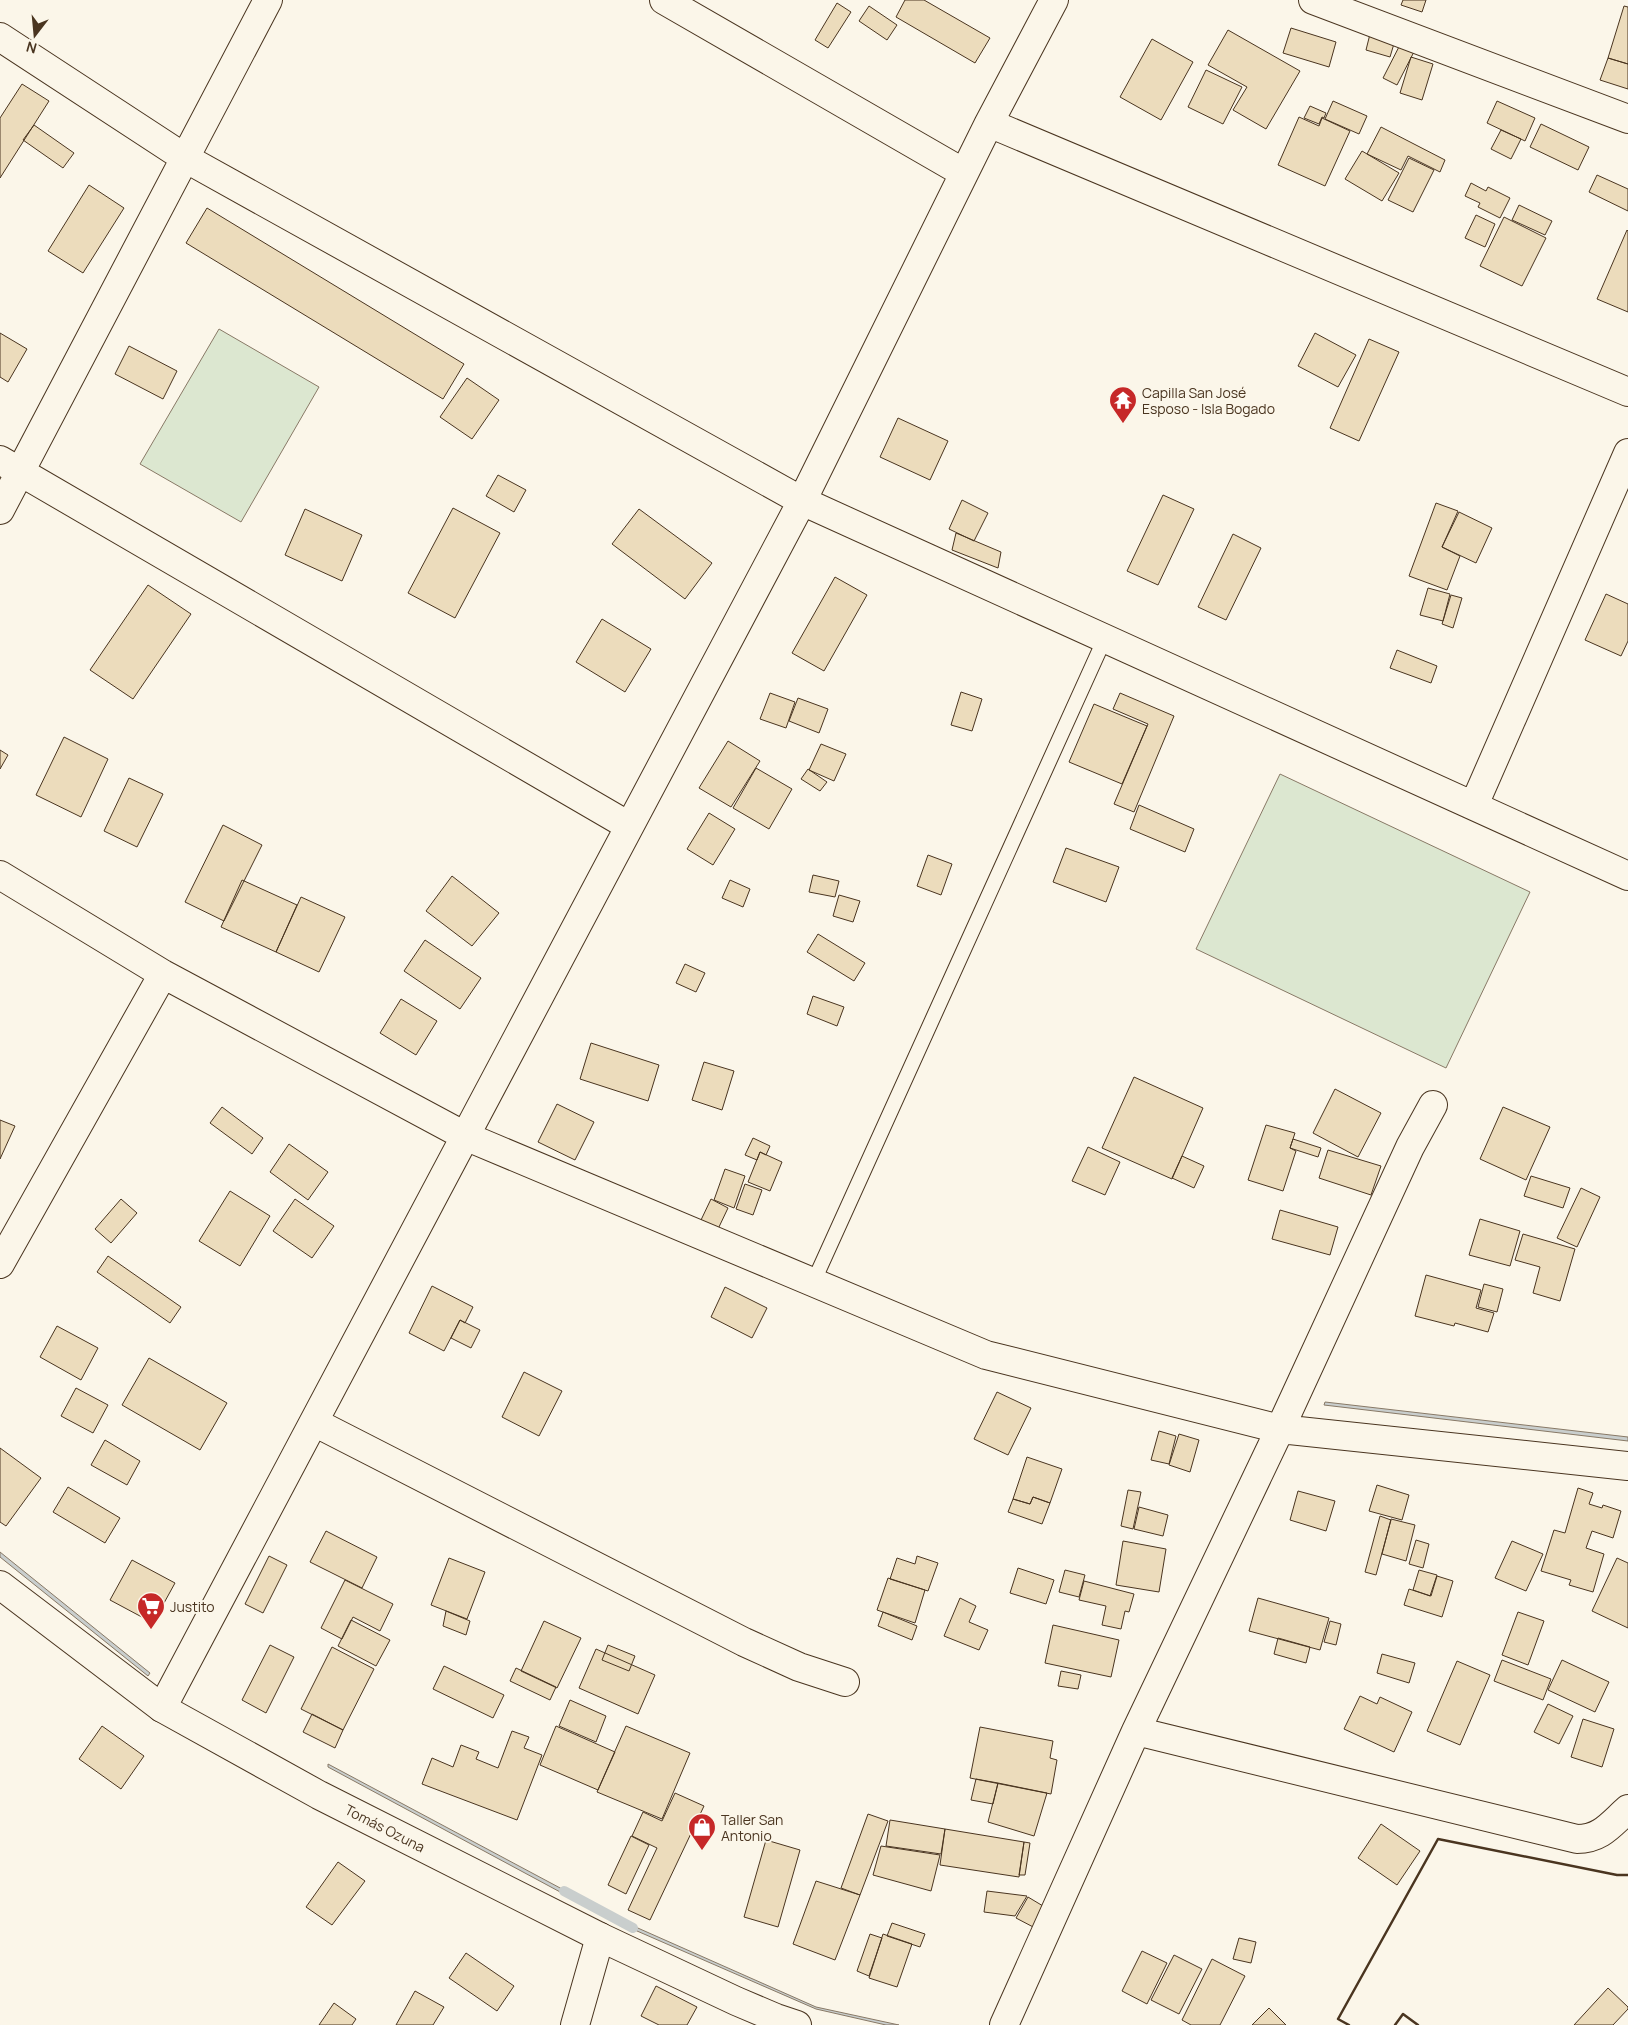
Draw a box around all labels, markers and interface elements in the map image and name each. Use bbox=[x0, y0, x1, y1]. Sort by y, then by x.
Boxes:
north arrow bbox=[10, 10, 60, 60]
text: N bbox=[24, 37, 39, 58]
place label: Capilla San José Esposo - Isla Bogado bbox=[1142, 383, 1275, 418]
temple icon: Capilla San José Esposo - Isla Bogado bbox=[1108, 385, 1138, 424]
supermarket icon: Justito bbox=[136, 1591, 166, 1630]
place label: Justito bbox=[170, 1597, 215, 1616]
street label: Tomás Ozuna bbox=[342, 1800, 428, 1856]
place label: Taller San Antonio bbox=[721, 1810, 783, 1845]
shop icon: Taller San Antonio bbox=[687, 1812, 717, 1851]

